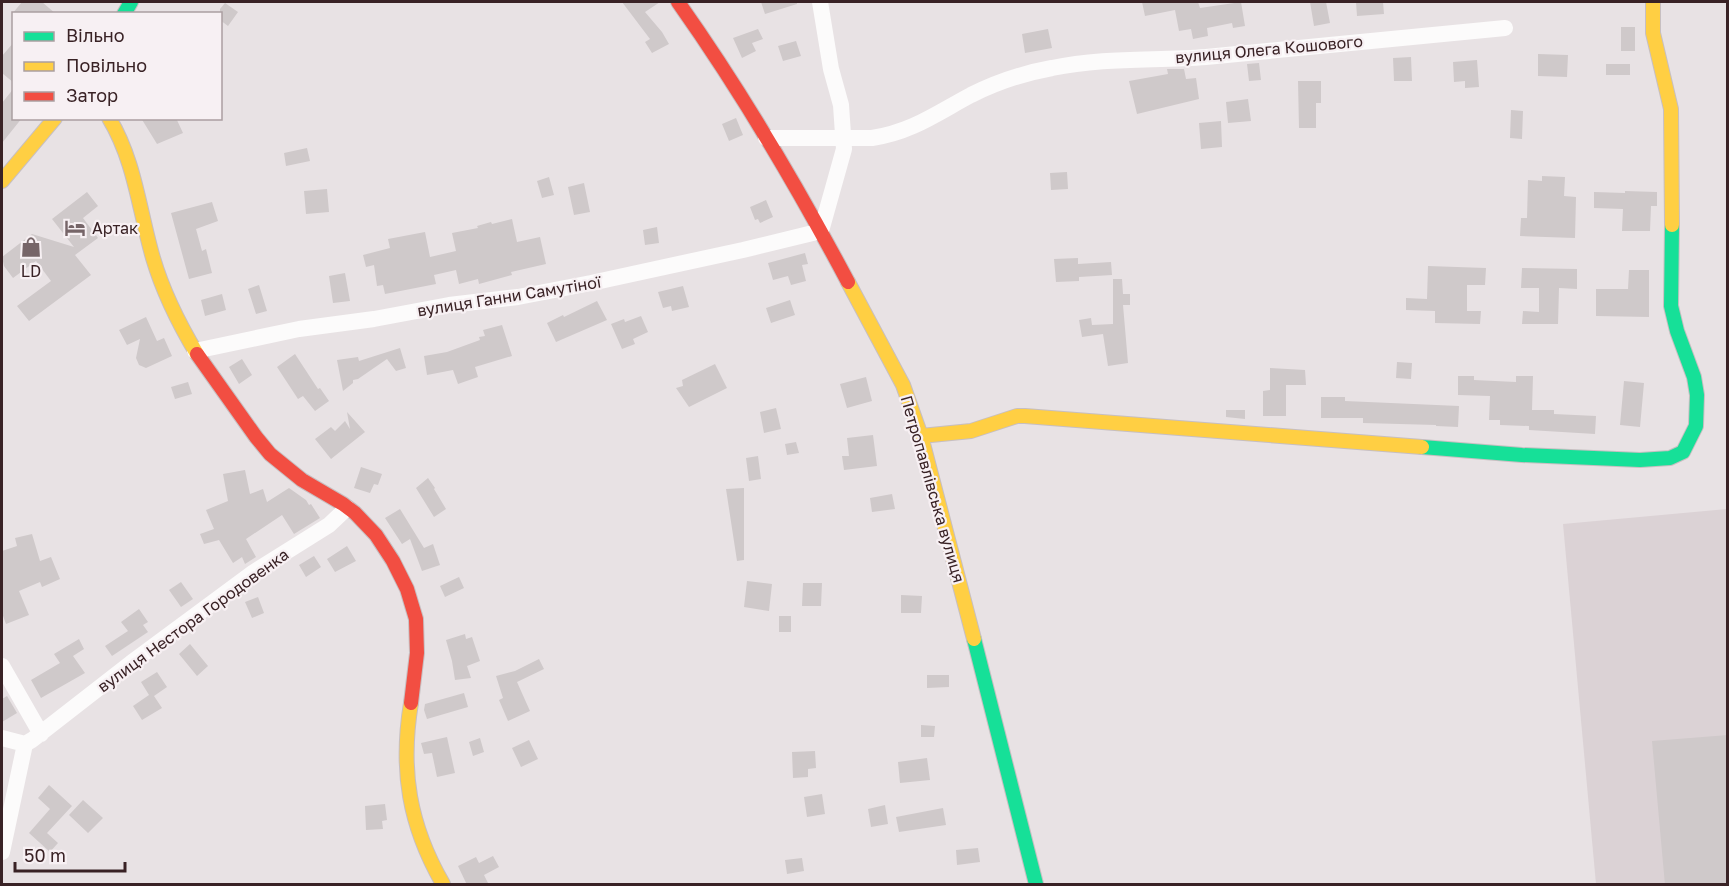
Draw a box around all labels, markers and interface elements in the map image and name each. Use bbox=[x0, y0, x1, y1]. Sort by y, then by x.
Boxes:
legend bbox=[12, 12, 222, 120]
text: Вільно bbox=[66, 24, 125, 46]
street label: вулиця Олега Кошового bbox=[1174, 31, 1364, 67]
text: Повільно bbox=[66, 54, 147, 76]
text: Затор bbox=[66, 84, 118, 106]
hotel icon: Артак bbox=[63, 216, 87, 240]
place label: Артак bbox=[92, 218, 138, 238]
shop icon: LD bbox=[19, 235, 43, 259]
place label: LD bbox=[21, 261, 41, 281]
street label: вулиця Ганни Самутіної bbox=[416, 271, 603, 320]
street label: Петропавлівська вулиця bbox=[897, 393, 969, 585]
street label: вулиця Нестора Городовенка bbox=[93, 544, 293, 696]
scale bar bbox=[15, 835, 124, 873]
text: 50 m bbox=[24, 844, 66, 866]

